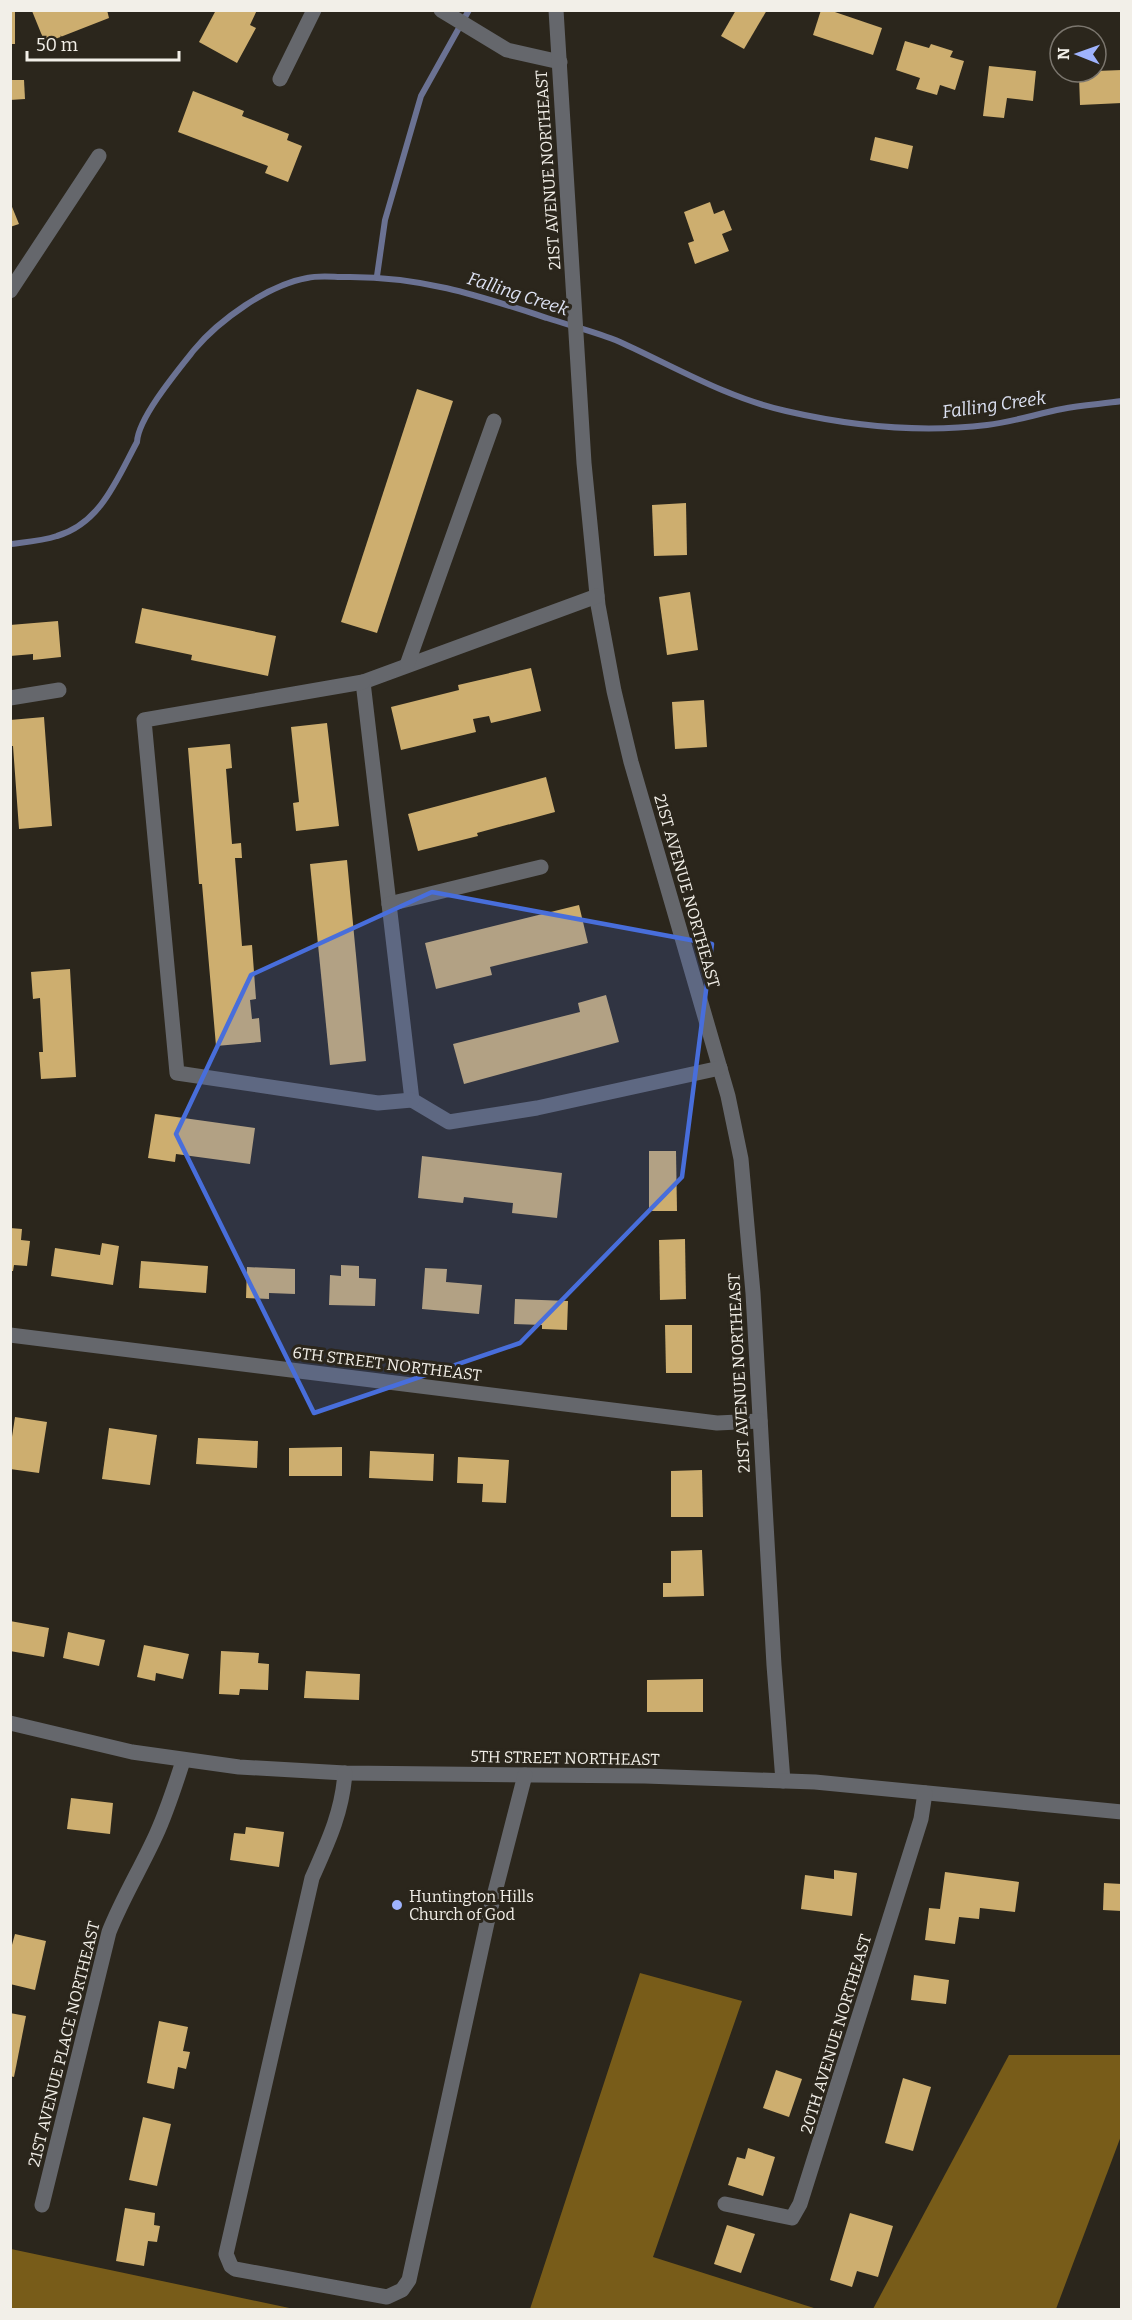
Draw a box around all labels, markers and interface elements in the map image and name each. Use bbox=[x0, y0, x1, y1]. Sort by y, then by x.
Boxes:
scale bar bbox=[27, 24, 178, 62]
north arrow bbox=[1048, 24, 1108, 84]
text: 50 m bbox=[36, 34, 78, 56]
text: N bbox=[1054, 47, 1073, 60]
street label: 21ST AVENUE NORTHEAST bbox=[532, 69, 564, 271]
water label: Falling Creek bbox=[465, 267, 571, 321]
water label: Falling Creek bbox=[941, 387, 1048, 423]
street label: 21ST AVENUE NORTHEAST bbox=[650, 792, 724, 990]
street label: 21ST AVENUE NORTHEAST bbox=[724, 1272, 754, 1474]
street label: 6TH STREET NORTHEAST bbox=[291, 1343, 483, 1385]
street label: 5TH STREET NORTHEAST bbox=[470, 1747, 660, 1769]
place label: Huntington Hills Church of God bbox=[409, 1887, 534, 1924]
marker: Huntington Hills Church of God bbox=[390, 1898, 404, 1912]
street label: 21ST AVENUE PLACE NORTHEAST bbox=[24, 1919, 104, 2169]
street label: 20TH AVENUE NORTHEAST bbox=[797, 1932, 875, 2136]

